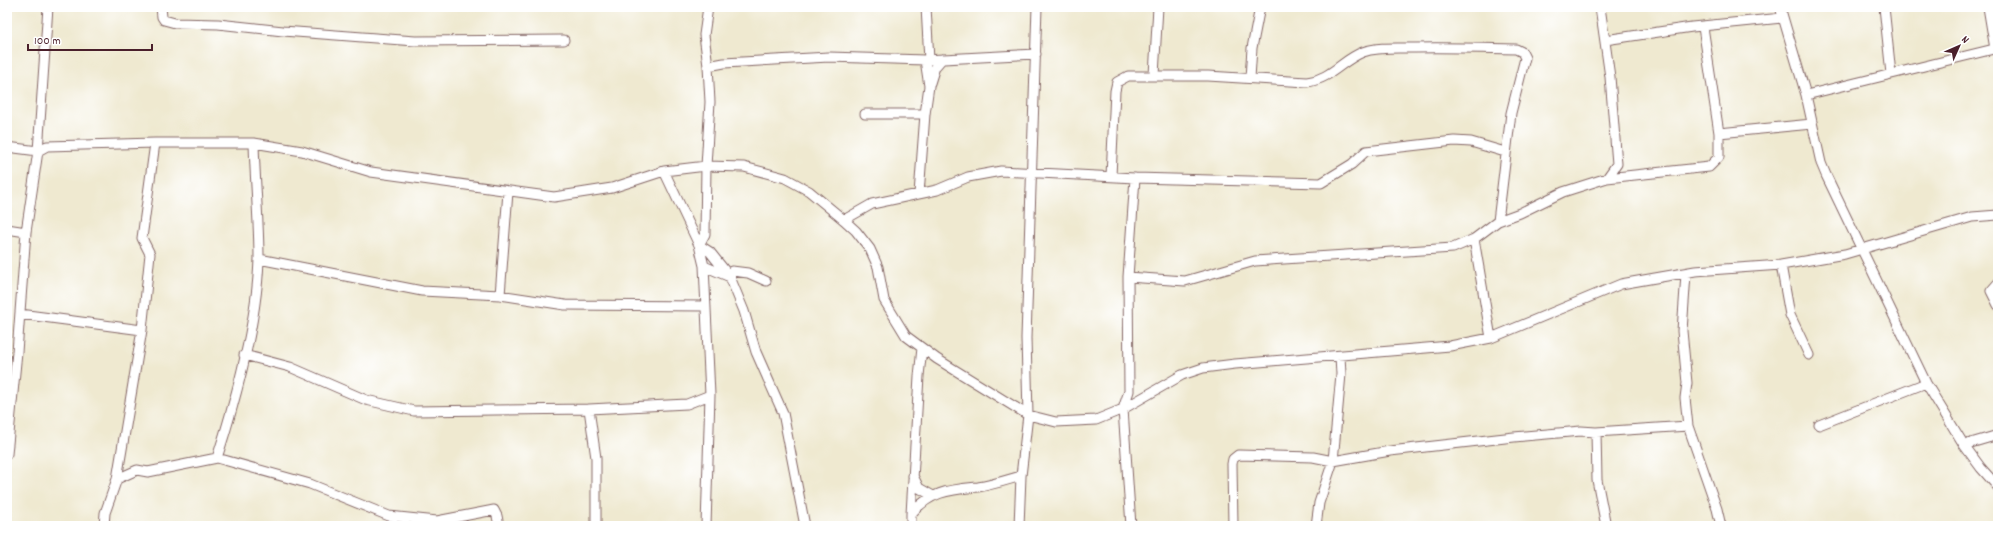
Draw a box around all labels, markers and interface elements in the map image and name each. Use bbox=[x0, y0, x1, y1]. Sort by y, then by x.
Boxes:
scale bar bbox=[28, 26, 152, 52]
north arrow bbox=[1939, 26, 1979, 66]
text: 100 m bbox=[34, 33, 61, 50]
text: N bbox=[1957, 33, 1973, 48]

